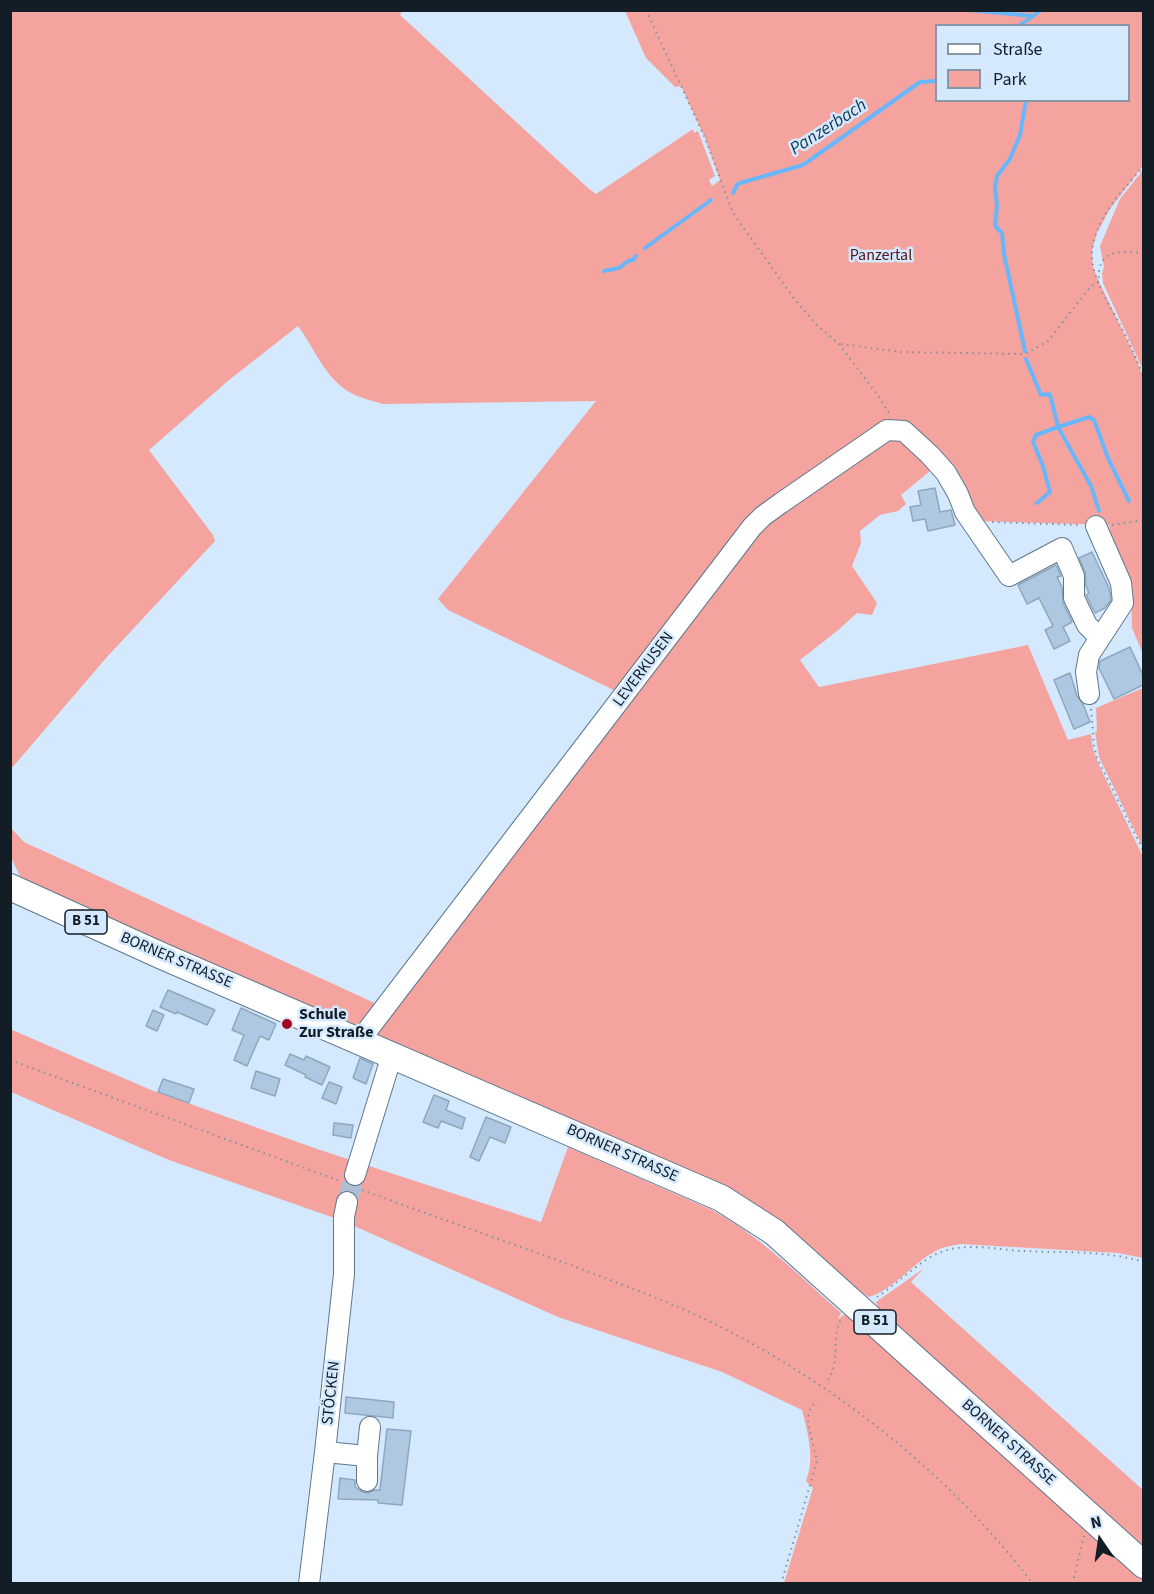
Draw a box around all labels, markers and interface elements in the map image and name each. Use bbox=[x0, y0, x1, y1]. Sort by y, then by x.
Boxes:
legend bbox=[935, 24, 1130, 102]
text: Straße bbox=[993, 37, 1042, 62]
text: Park bbox=[993, 67, 1027, 92]
water label: Panzerbach bbox=[787, 95, 871, 161]
park label: Panzertal bbox=[850, 246, 912, 266]
street label: LEVERKUSEN bbox=[610, 629, 678, 711]
road number: B 51 bbox=[65, 910, 107, 934]
street label: BORNER STRASSE bbox=[117, 929, 235, 993]
place label: Schule Zur Straße bbox=[299, 1005, 373, 1043]
marker: Schule Zur Straße bbox=[280, 1017, 294, 1031]
street label: BORNER STRASSE bbox=[563, 1121, 681, 1187]
road number: B 51 bbox=[854, 1310, 896, 1334]
street label: STÖCKEN bbox=[319, 1360, 345, 1426]
street label: BORNER STRASSE bbox=[957, 1396, 1059, 1490]
north arrow bbox=[1070, 1510, 1130, 1570]
text: N bbox=[1088, 1511, 1104, 1534]

